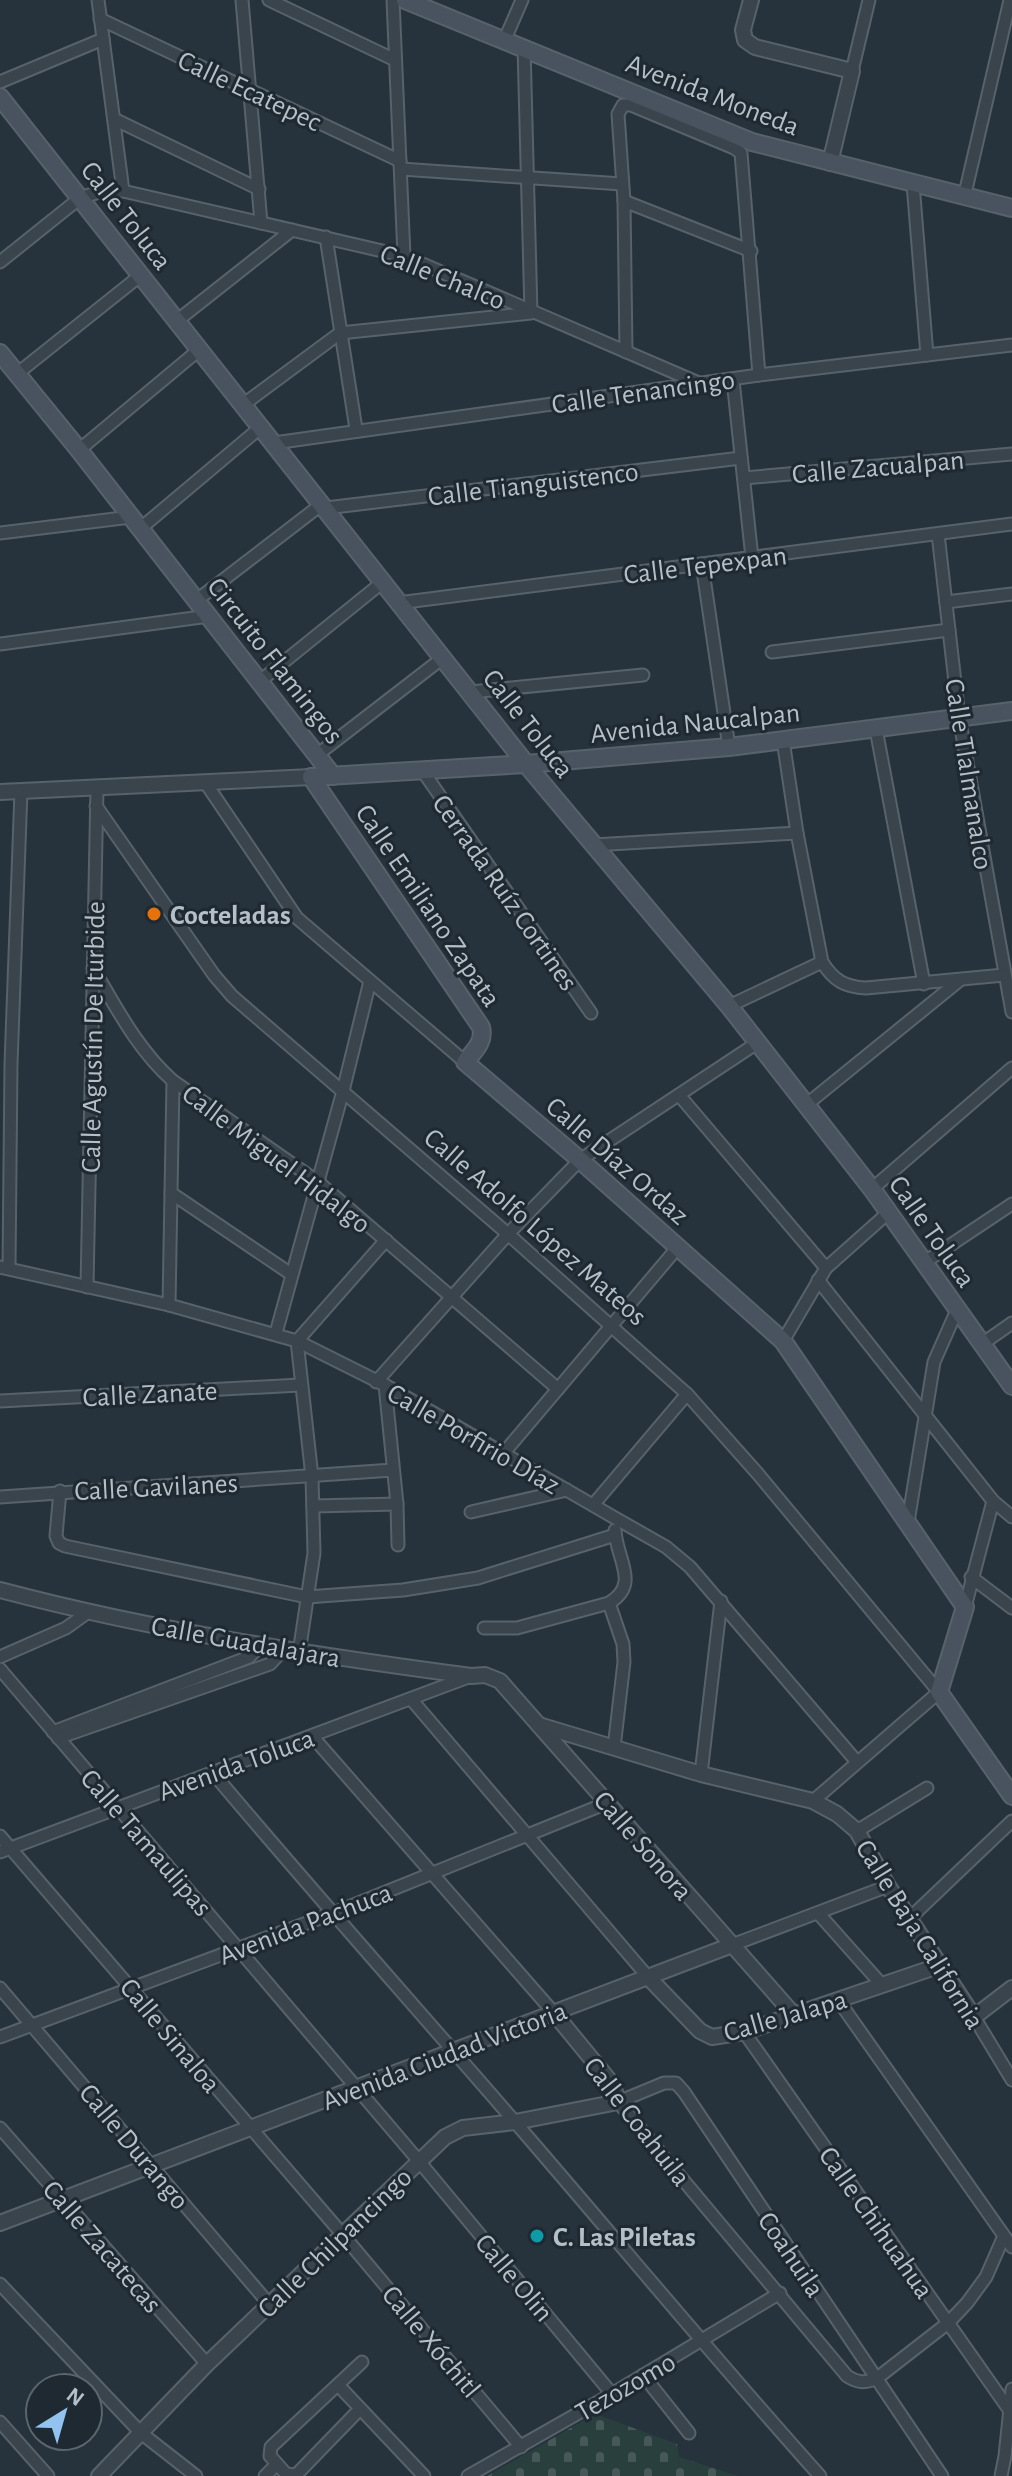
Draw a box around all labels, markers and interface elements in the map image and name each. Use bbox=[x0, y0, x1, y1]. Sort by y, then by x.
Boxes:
street label: Calle Ecatepec bbox=[173, 46, 325, 137]
street label: Avenida Moneda bbox=[622, 50, 803, 142]
street label: Calle Toluca bbox=[75, 157, 176, 276]
street label: Calle Chalco bbox=[376, 240, 509, 316]
street label: Calle Tenancingo bbox=[550, 366, 737, 420]
street label: Calle Zacualpan bbox=[791, 447, 965, 489]
street label: Calle Tianguistenco bbox=[426, 458, 640, 512]
street label: Calle Tepexpan bbox=[622, 542, 789, 590]
street label: Circuito Flamingos bbox=[201, 573, 348, 750]
street label: Calle Toluca bbox=[477, 665, 578, 784]
street label: Calle Tlalmanalco bbox=[939, 677, 997, 872]
street label: Avenida Naucalpan bbox=[589, 699, 801, 749]
street label: Cerrada Ruíz Cortines bbox=[426, 790, 582, 996]
street label: Calle Emiliano Zapata bbox=[349, 800, 505, 1012]
street label: Calle Agustín De Iturbide bbox=[78, 901, 110, 1173]
place label: Cocteladas bbox=[170, 902, 291, 930]
marker: Cocteladas bbox=[145, 905, 163, 923]
street label: Calle Miguel Hidalgo bbox=[176, 1080, 375, 1239]
street label: Calle Díaz Ordaz bbox=[540, 1092, 693, 1231]
street label: Calle Adolfo López Mateos bbox=[418, 1124, 651, 1331]
street label: Calle Toluca bbox=[883, 1171, 980, 1293]
street label: Calle Zanate bbox=[82, 1377, 218, 1413]
street label: Calle Porfirio Díaz bbox=[382, 1379, 564, 1500]
street label: Calle Gavilanes bbox=[74, 1470, 239, 1506]
street label: Calle Guadalajara bbox=[149, 1613, 342, 1673]
street label: Avenida Toluca bbox=[155, 1725, 318, 1807]
street label: Calle Tamaulipas bbox=[74, 1765, 216, 1922]
street label: Calle Sonora bbox=[588, 1786, 697, 1906]
street label: Calle Baja California bbox=[850, 1835, 989, 2035]
street label: Avenida Pachuca bbox=[215, 1879, 396, 1971]
street label: Calle Sinaloa bbox=[114, 1974, 225, 2099]
street label: Calle Jalapa bbox=[721, 1986, 850, 2048]
street label: Avenida Ciudad Victoria bbox=[319, 1997, 571, 2116]
street label: Calle Coahuila bbox=[578, 2053, 695, 2192]
street label: Calle Durango bbox=[73, 2079, 194, 2215]
street label: Calle Chihuahua bbox=[813, 2142, 938, 2304]
street label: Calle Chilpancingo bbox=[253, 2163, 418, 2324]
street label: Calle Zacatecas bbox=[37, 2176, 166, 2319]
street label: Coahuila bbox=[752, 2207, 829, 2303]
place label: C. Las Piletas bbox=[553, 2224, 696, 2252]
marker: C. Las Piletas bbox=[528, 2227, 546, 2245]
street label: Calle Olin bbox=[469, 2229, 558, 2327]
street label: Calle Xóchitl bbox=[376, 2281, 485, 2404]
street label: Tezozomo bbox=[571, 2348, 681, 2427]
north arrow bbox=[24, 2372, 104, 2452]
text: N bbox=[63, 2383, 88, 2410]

